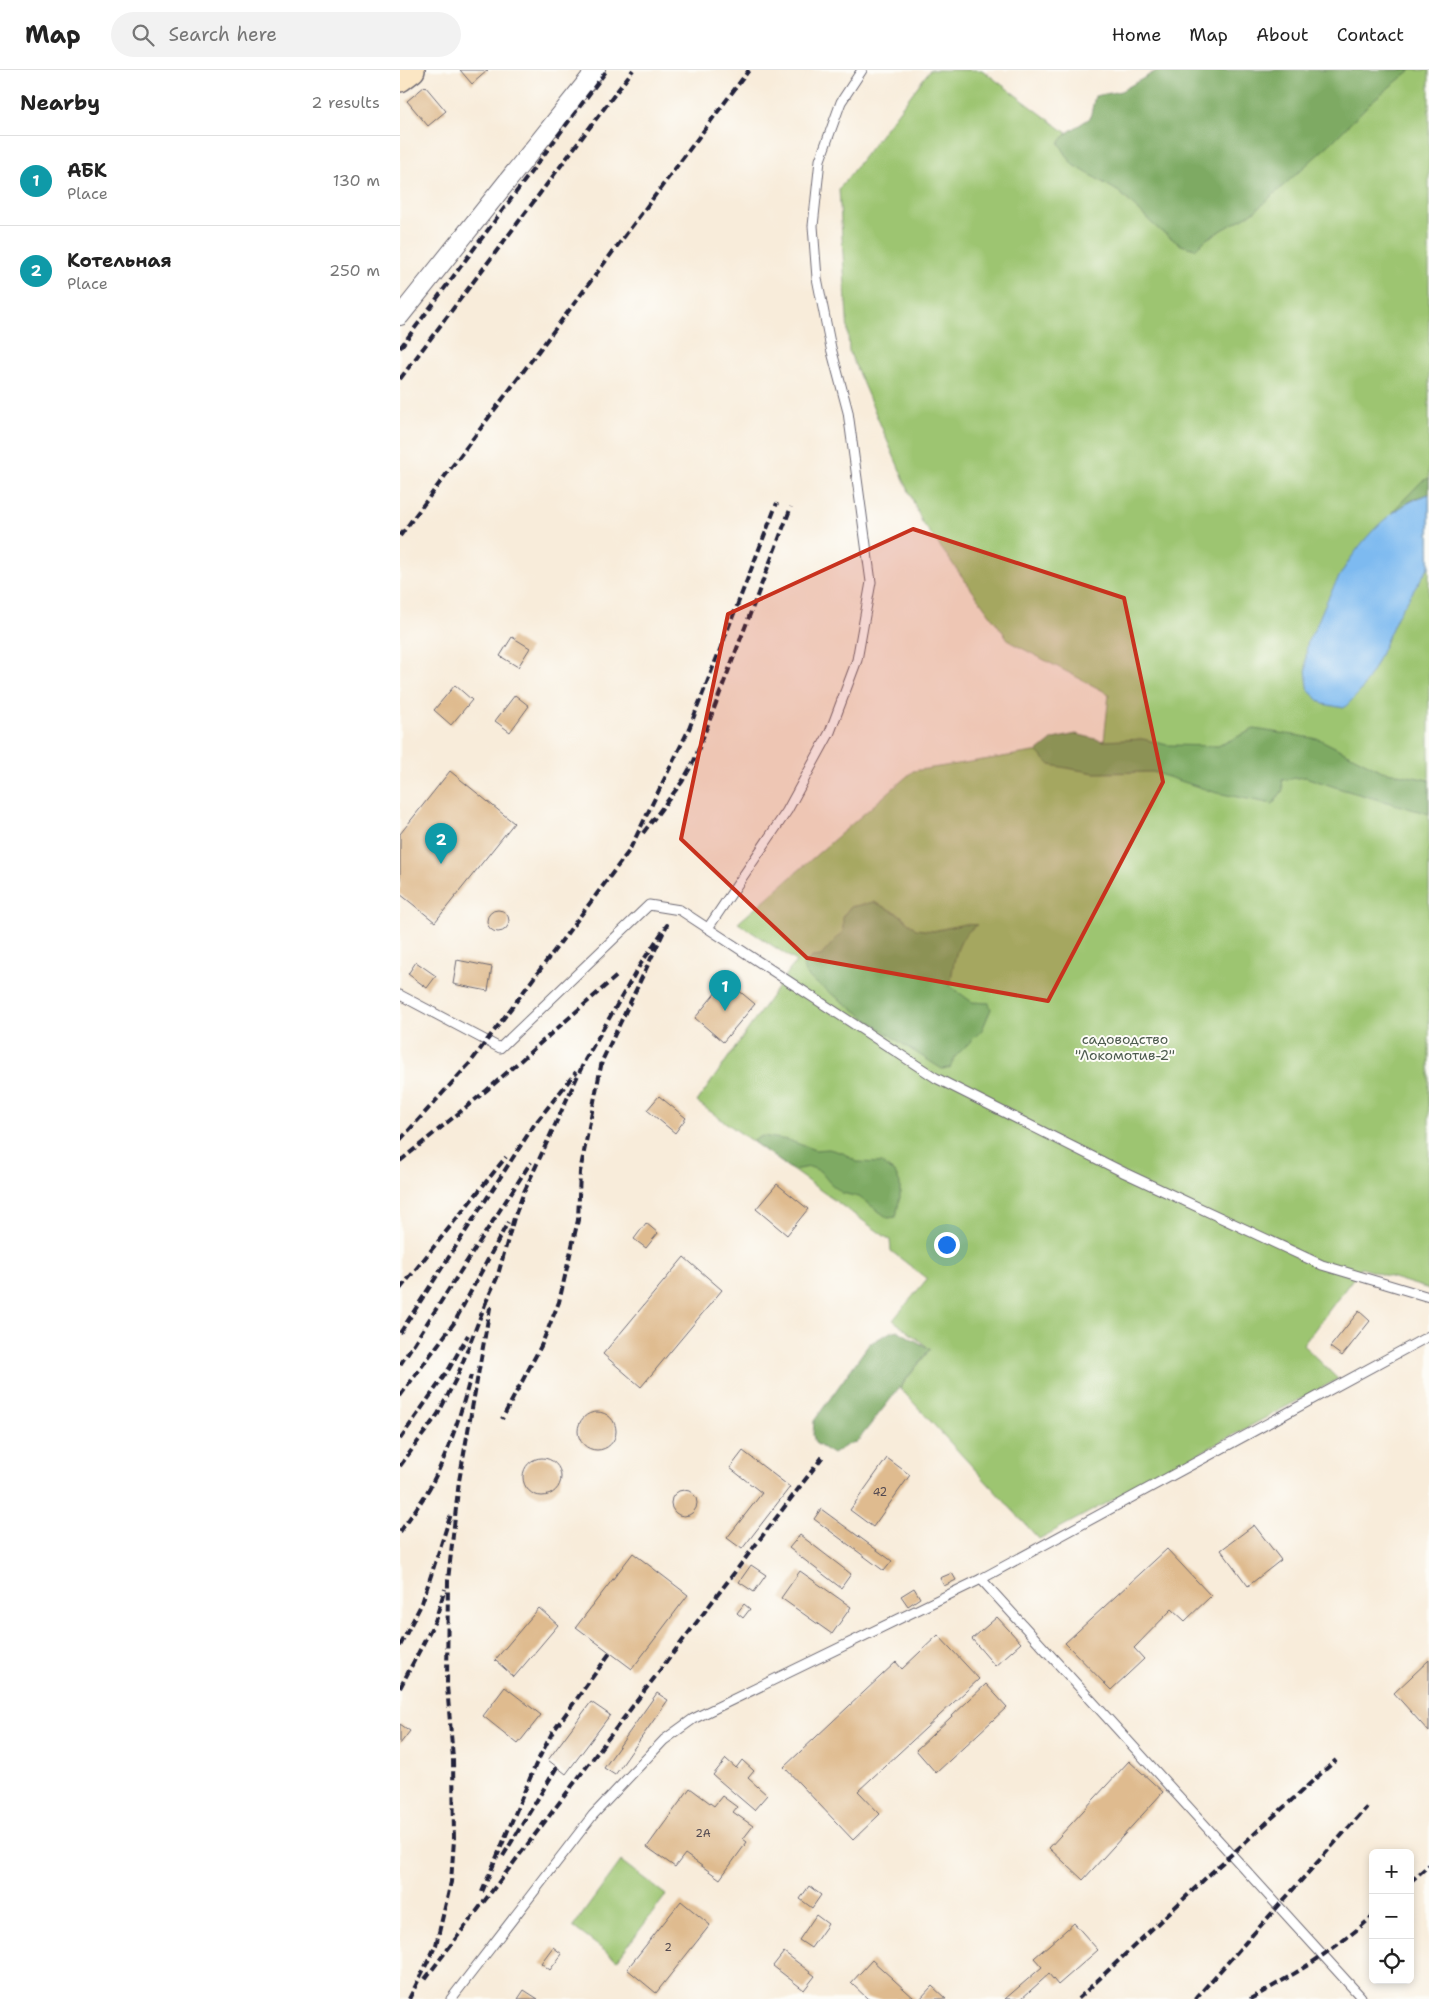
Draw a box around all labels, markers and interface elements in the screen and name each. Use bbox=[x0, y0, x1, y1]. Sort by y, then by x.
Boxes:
search box bbox=[111, 12, 461, 57]
text: Map bbox=[25, 19, 81, 51]
icon: search bbox=[129, 21, 157, 49]
text: Search here bbox=[169, 22, 277, 47]
text: Home bbox=[1112, 23, 1161, 47]
text: Map bbox=[1189, 23, 1228, 47]
text: About bbox=[1256, 23, 1309, 47]
text: Contact bbox=[1337, 23, 1404, 47]
text: Nearby bbox=[20, 89, 100, 117]
text: 2 results bbox=[311, 92, 380, 113]
text: АБК bbox=[67, 158, 107, 183]
text: 1 bbox=[32, 170, 40, 191]
text: 130 m bbox=[333, 170, 380, 191]
text: Place bbox=[67, 183, 108, 204]
text: Котельная bbox=[67, 248, 172, 273]
text: 2 bbox=[30, 260, 42, 281]
text: 250 m bbox=[329, 260, 380, 281]
text: Place bbox=[67, 273, 108, 294]
pin: 2 bbox=[425, 823, 457, 864]
pin: 1 bbox=[709, 970, 741, 1011]
park label: садоводство "Локомотив-2" bbox=[1075, 1030, 1175, 1064]
your location bbox=[934, 1232, 960, 1258]
house number: 42 bbox=[873, 1485, 887, 1500]
house number: 2А bbox=[695, 1826, 711, 1841]
map controls bbox=[1369, 1849, 1414, 1984]
button: + bbox=[1369, 1849, 1414, 1894]
button: − bbox=[1369, 1894, 1414, 1939]
button: locate bbox=[1369, 1939, 1414, 1984]
house number: 2 bbox=[664, 1940, 672, 1955]

